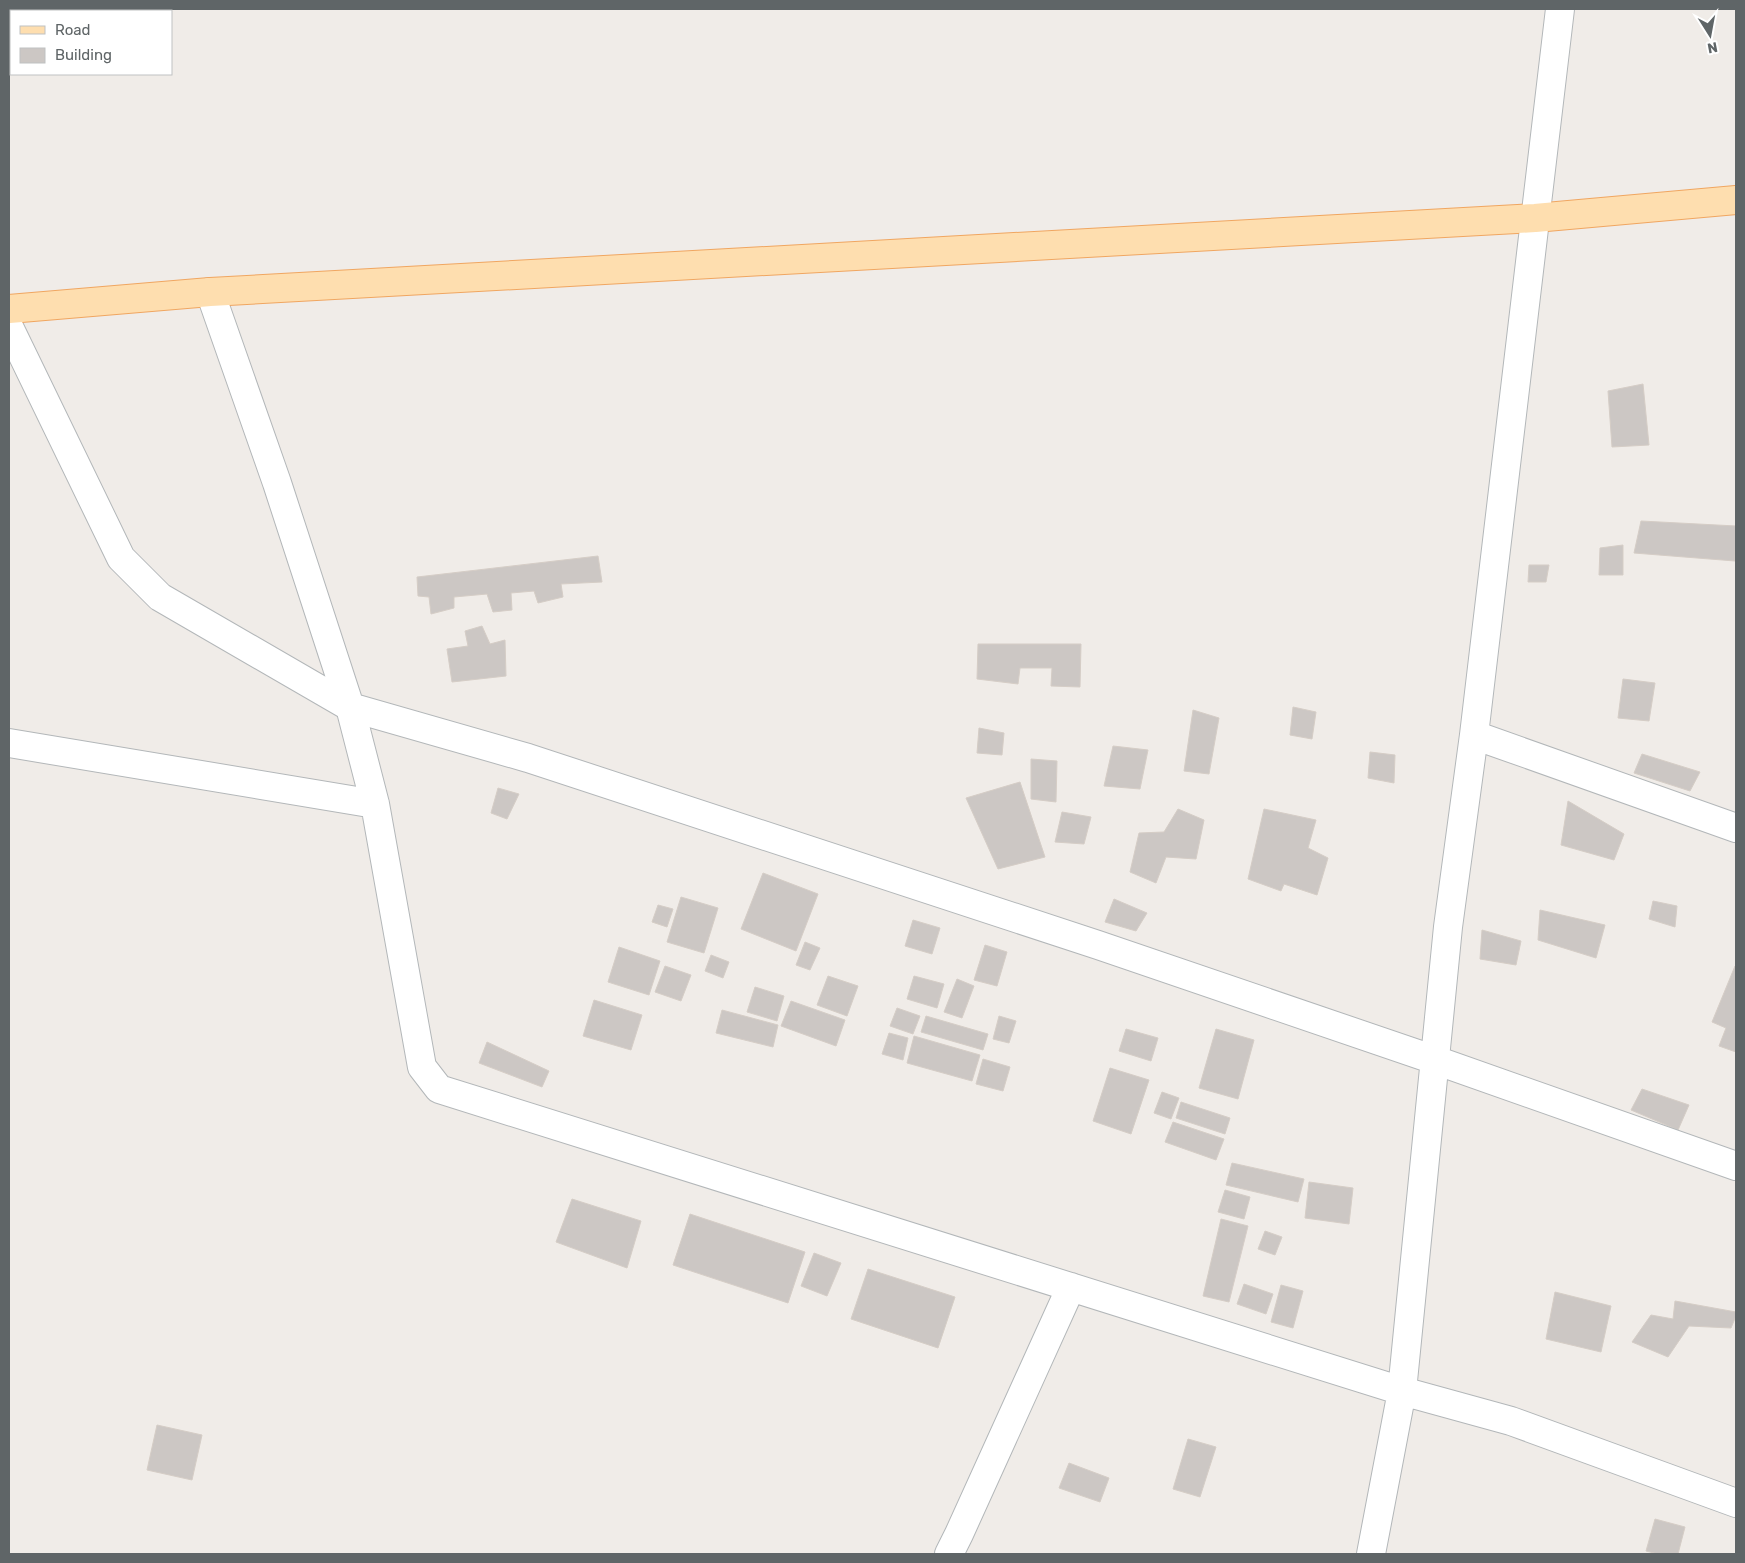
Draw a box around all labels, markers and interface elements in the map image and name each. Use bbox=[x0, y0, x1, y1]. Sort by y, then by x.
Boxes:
legend bbox=[10, 10, 172, 75]
north arrow bbox=[1685, 10, 1735, 60]
text: Road bbox=[55, 21, 91, 39]
text: N bbox=[1706, 38, 1719, 57]
text: Building bbox=[55, 46, 112, 64]

